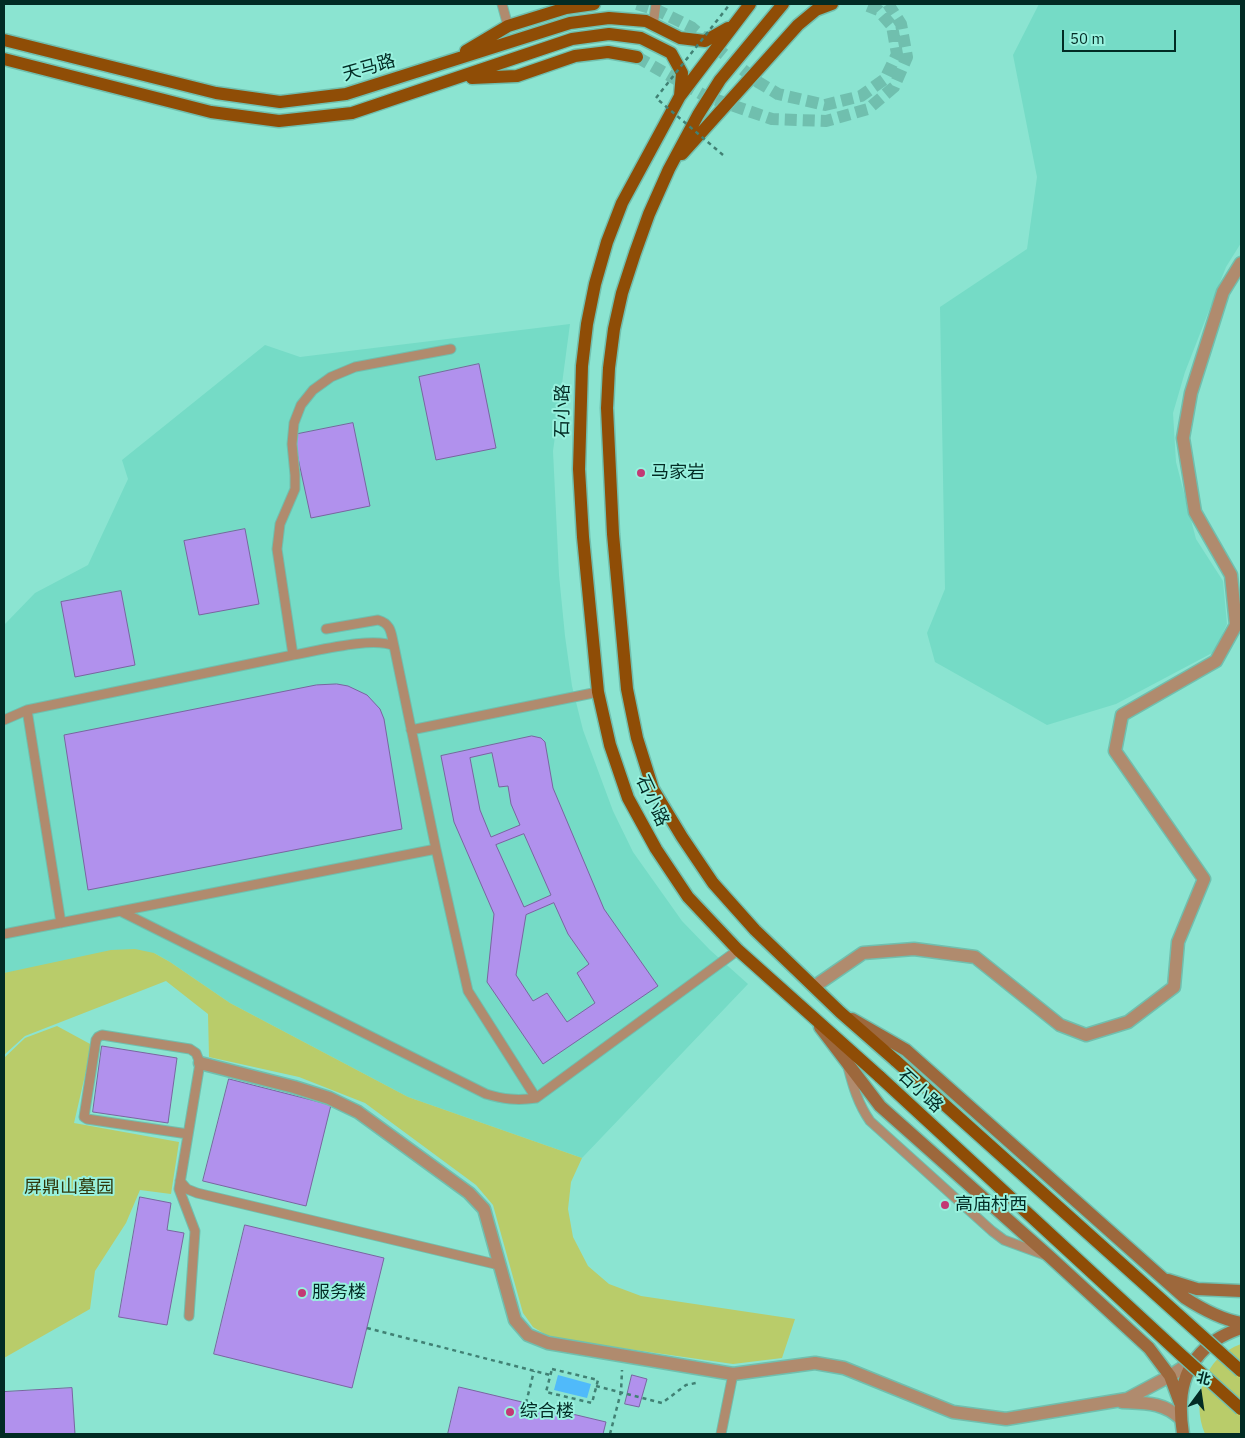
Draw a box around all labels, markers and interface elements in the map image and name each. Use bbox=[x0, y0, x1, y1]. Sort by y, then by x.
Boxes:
scale bar bbox=[1065, 20, 1179, 52]
text: 50 m bbox=[1070, 29, 1105, 48]
street label: 天马路 bbox=[340, 50, 398, 86]
street label: 石小路 bbox=[552, 384, 574, 438]
place label: 马家岩 bbox=[651, 462, 705, 484]
marker: 马家岩 bbox=[635, 467, 647, 479]
street label: 石小路 bbox=[631, 772, 673, 830]
street label: 石小路 bbox=[893, 1065, 947, 1117]
park label: 屏鼎山墓园 bbox=[24, 1177, 114, 1199]
place label: 高庙村西 bbox=[955, 1194, 1027, 1216]
marker: 高庙村西 bbox=[939, 1199, 951, 1211]
place label: 服务楼 bbox=[312, 1282, 366, 1304]
marker: 服务楼 bbox=[296, 1287, 308, 1299]
north arrow bbox=[1175, 1368, 1225, 1418]
text: 北 bbox=[1195, 1368, 1213, 1389]
place label: 综合楼 bbox=[520, 1401, 574, 1423]
marker: 综合楼 bbox=[504, 1406, 516, 1418]

